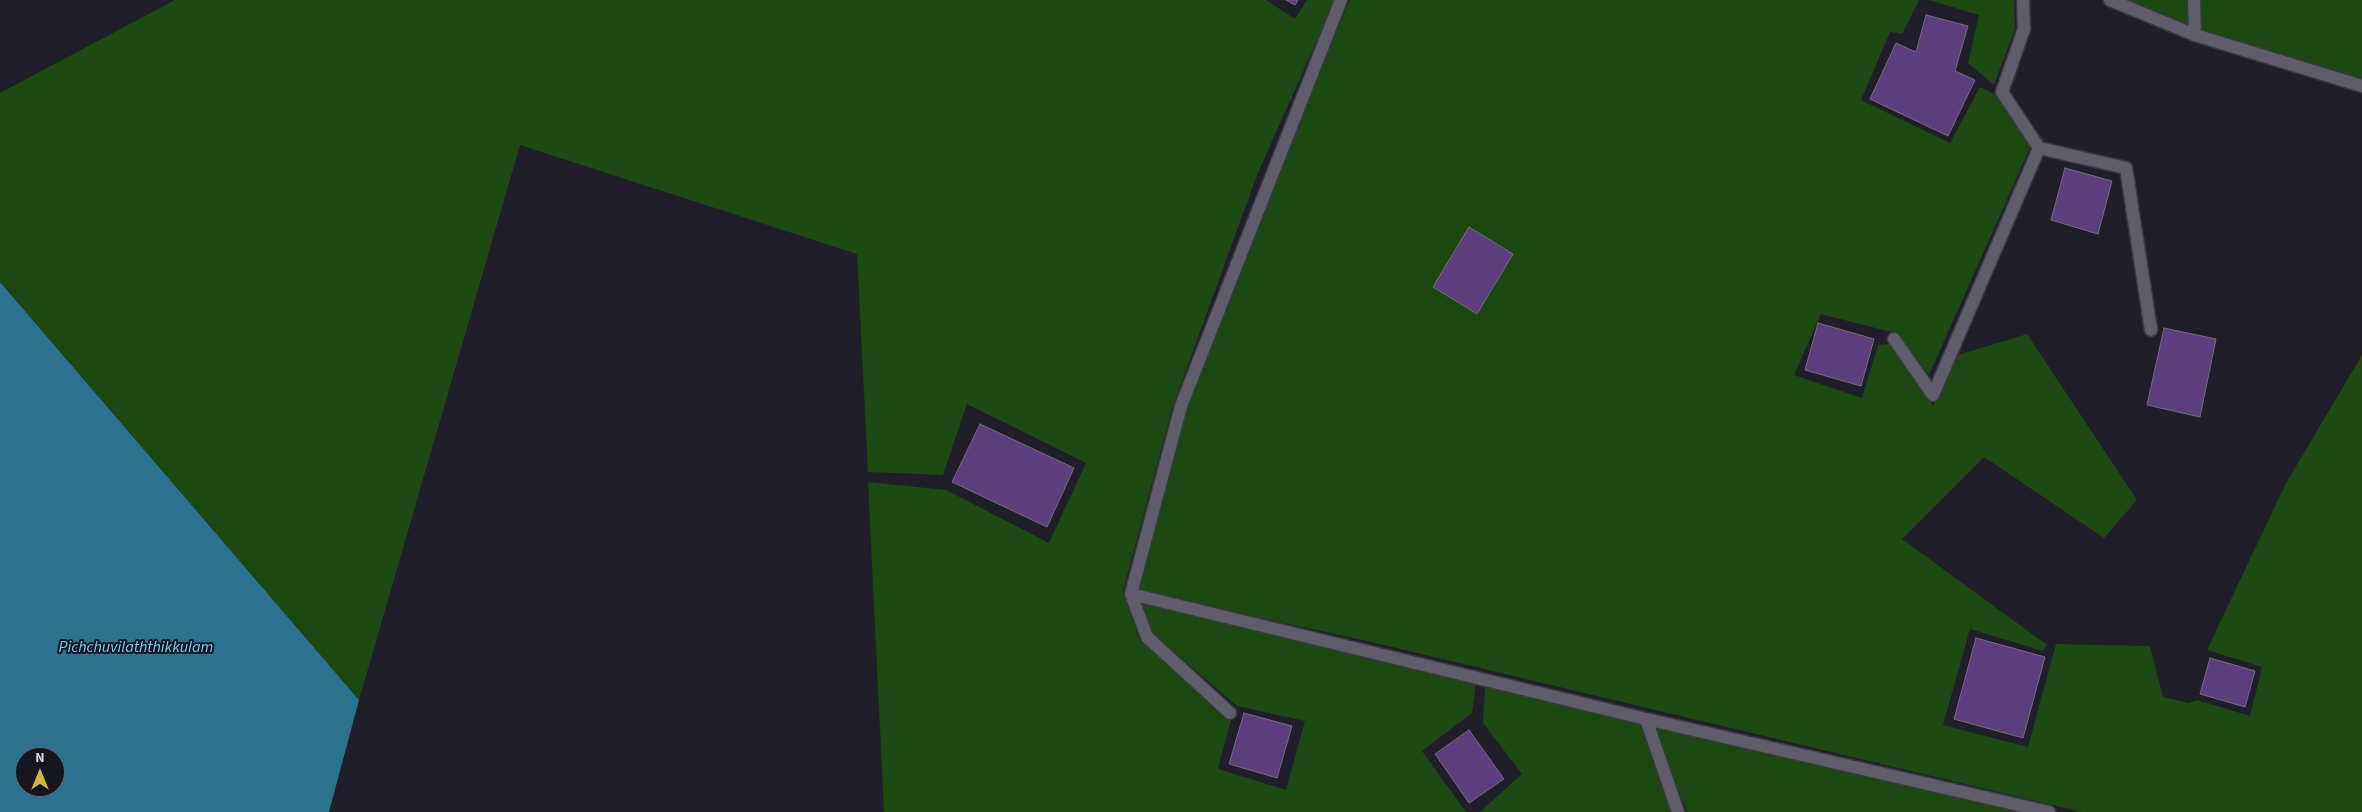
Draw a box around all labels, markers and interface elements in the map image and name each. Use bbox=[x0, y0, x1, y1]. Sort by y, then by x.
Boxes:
water label: Pichchuvilaththikkulam bbox=[59, 638, 213, 658]
north arrow bbox=[15, 747, 65, 797]
text: N bbox=[35, 748, 45, 768]

